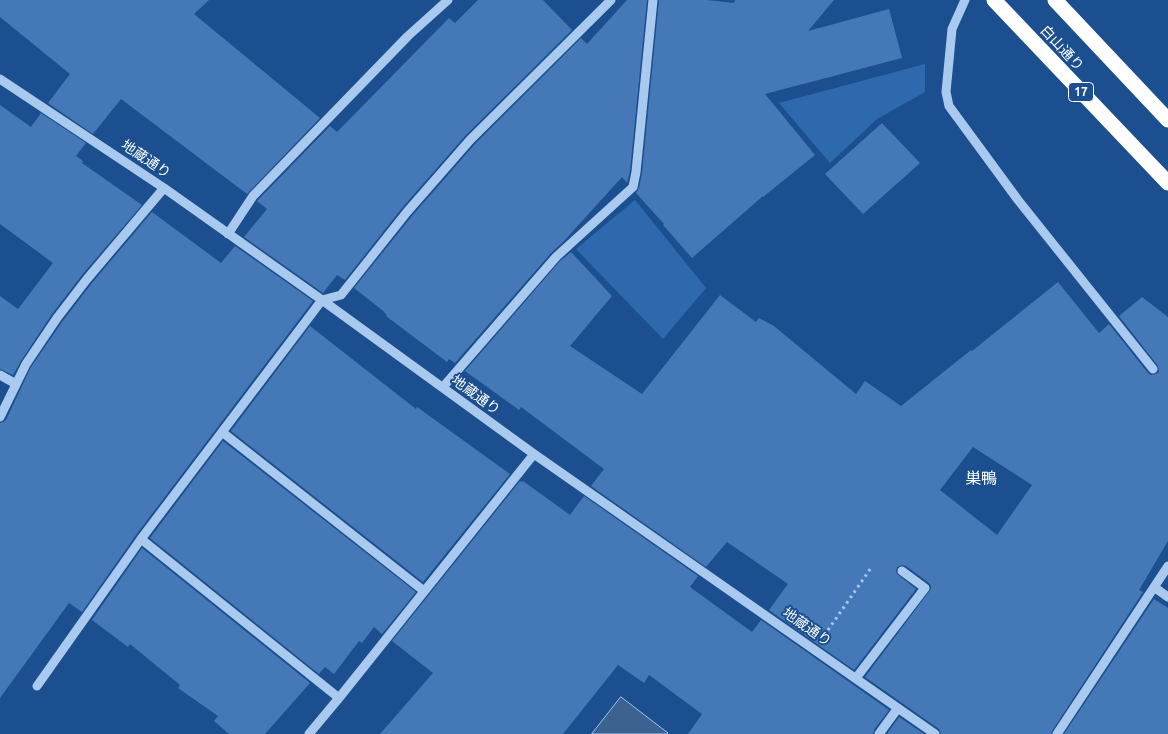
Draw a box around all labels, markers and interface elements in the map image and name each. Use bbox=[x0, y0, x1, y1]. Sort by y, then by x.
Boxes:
street label: 白山通り bbox=[1037, 22, 1087, 74]
road number: 17 bbox=[1068, 82, 1094, 101]
street label: 地蔵通り bbox=[118, 136, 174, 182]
street label: 地蔵通り bbox=[448, 372, 504, 418]
district label: 巣鴨 bbox=[965, 469, 997, 489]
street label: 地蔵通り bbox=[779, 604, 835, 650]

